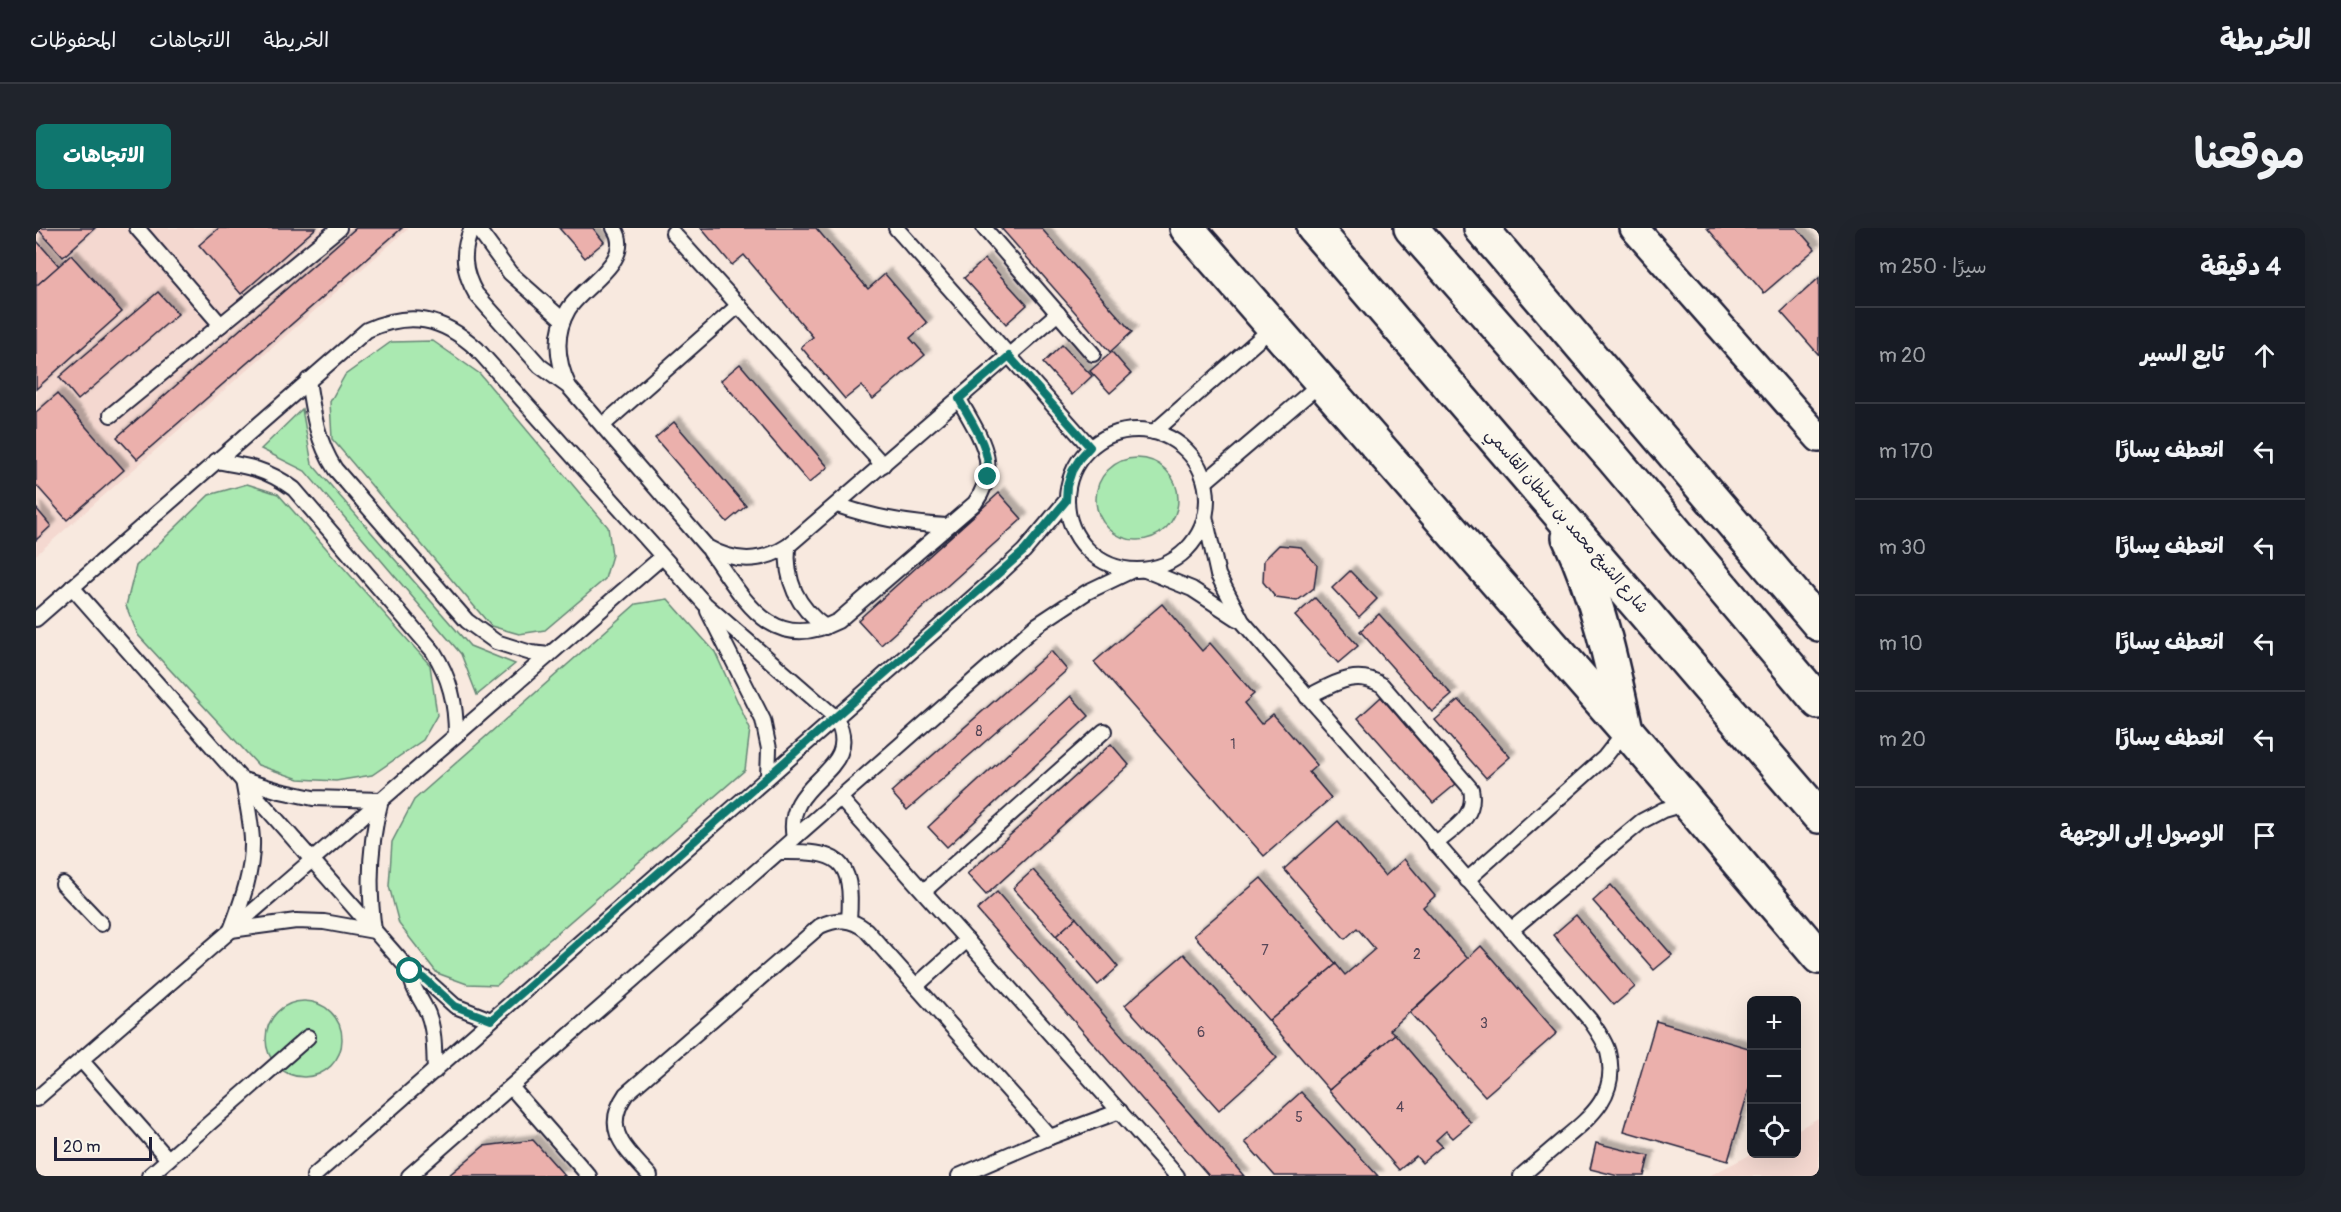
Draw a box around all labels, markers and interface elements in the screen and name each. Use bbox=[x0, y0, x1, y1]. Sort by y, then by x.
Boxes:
text: الخريطة bbox=[2220, 23, 2311, 58]
text: المحفوظات bbox=[30, 27, 116, 54]
text: الاتجاهات bbox=[149, 27, 231, 54]
text: الخريطة bbox=[264, 27, 329, 54]
button: الاتجاهات bbox=[36, 124, 171, 189]
text: موقعنا bbox=[2194, 129, 2305, 181]
text: 4 دقيقة bbox=[2200, 251, 2281, 283]
text: سيرًا · 250 m bbox=[1879, 254, 1987, 279]
icon: ahead bbox=[2248, 339, 2281, 372]
text: تابع السير bbox=[2141, 340, 2224, 368]
text: 20 m bbox=[1879, 343, 1926, 368]
street label: شارع الشيخ محمد بن سلطان القاسمي bbox=[1478, 425, 1653, 620]
icon: left bbox=[2248, 435, 2281, 468]
text: انعطف يسارًا bbox=[2115, 436, 2224, 464]
text: 170 m bbox=[1879, 439, 1933, 464]
route end bbox=[974, 463, 1000, 489]
icon: left bbox=[2248, 531, 2281, 564]
text: انعطف يسارًا bbox=[2115, 532, 2224, 560]
text: 30 m bbox=[1879, 535, 1926, 560]
icon: left bbox=[2248, 627, 2281, 660]
text: انعطف يسارًا bbox=[2115, 628, 2224, 656]
text: 10 m bbox=[1879, 631, 1923, 656]
house number: 8 bbox=[975, 723, 983, 740]
icon: left bbox=[2248, 723, 2281, 756]
text: انعطف يسارًا bbox=[2115, 724, 2224, 752]
text: 20 m bbox=[1879, 727, 1926, 752]
house number: 1 bbox=[1230, 736, 1236, 753]
icon: arrive bbox=[2248, 819, 2281, 852]
text: الوصول إلى الوجهة bbox=[2060, 820, 2224, 848]
house number: 7 bbox=[1261, 942, 1269, 959]
house number: 2 bbox=[1413, 946, 1421, 963]
route start bbox=[396, 957, 422, 983]
map controls bbox=[1747, 996, 1801, 1158]
button: + bbox=[1747, 996, 1801, 1050]
house number: 3 bbox=[1480, 1015, 1488, 1032]
house number: 6 bbox=[1197, 1024, 1205, 1041]
button: − bbox=[1747, 1050, 1801, 1104]
house number: 4 bbox=[1396, 1099, 1404, 1116]
button: locate bbox=[1747, 1104, 1801, 1158]
house number: 5 bbox=[1295, 1109, 1303, 1126]
scale bar bbox=[54, 1134, 152, 1162]
text: 20 m bbox=[63, 1137, 101, 1157]

